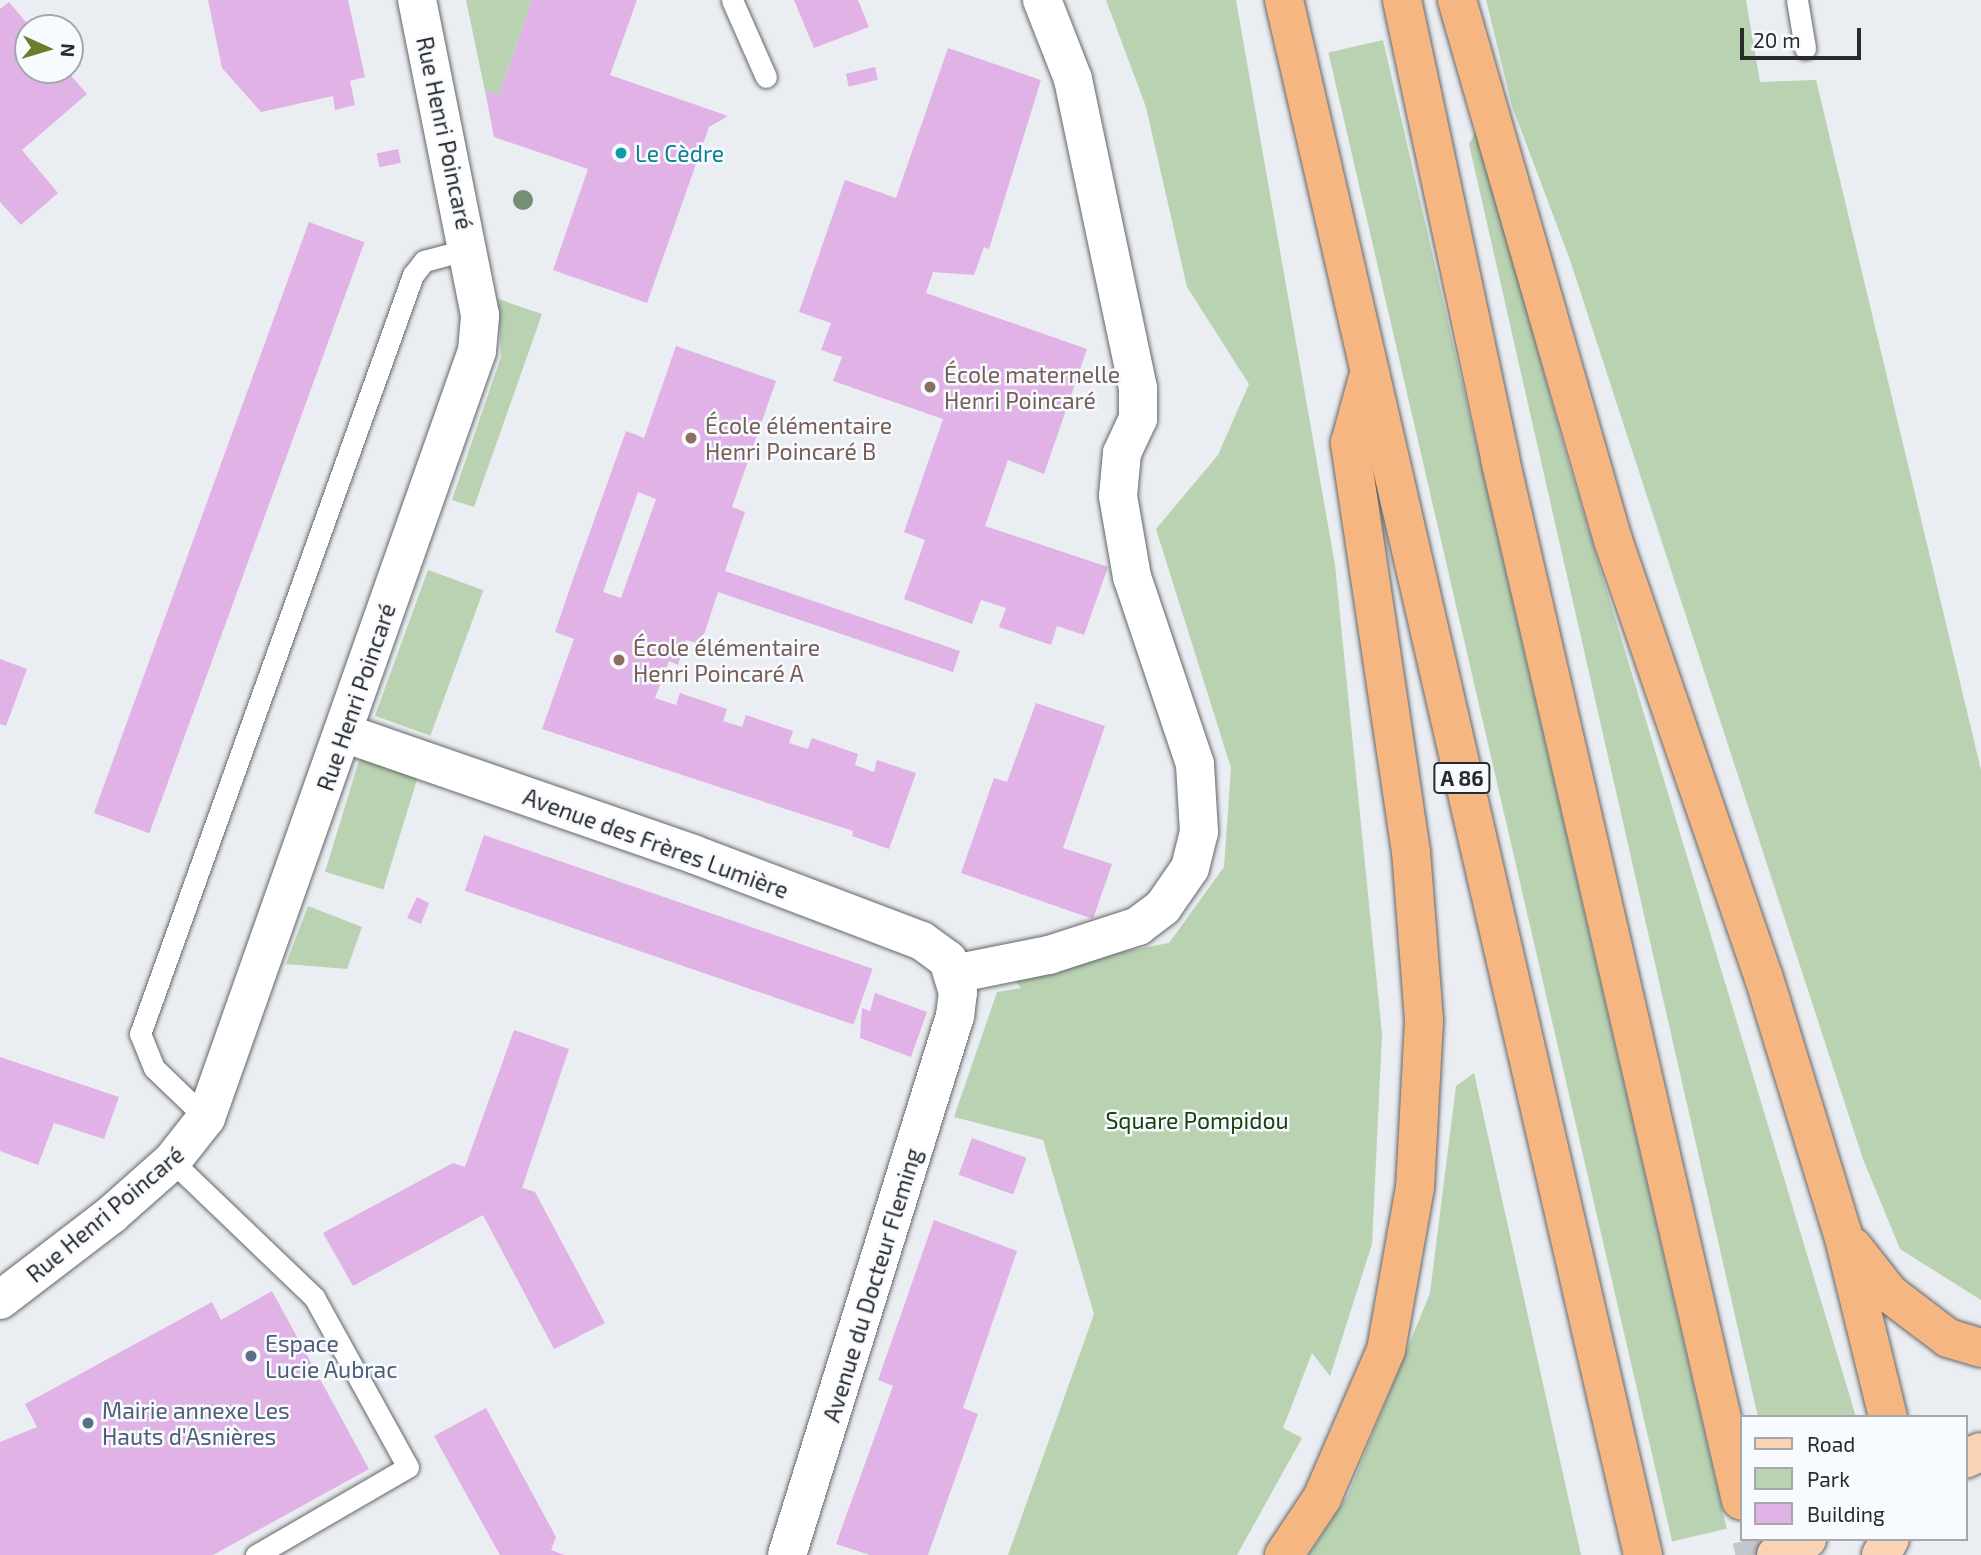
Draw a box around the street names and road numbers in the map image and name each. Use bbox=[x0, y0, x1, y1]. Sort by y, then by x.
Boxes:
street label: Rue Henri Poincaré bbox=[411, 34, 479, 232]
street label: Rue Henri Poincaré bbox=[311, 600, 401, 794]
road number: A 86 bbox=[1432, 760, 1492, 796]
street label: Avenue des Frères Lumière bbox=[520, 782, 792, 904]
street label: Rue Henri Poincaré bbox=[21, 1140, 189, 1288]
street label: Avenue du Docteur Fleming bbox=[817, 1144, 927, 1426]

